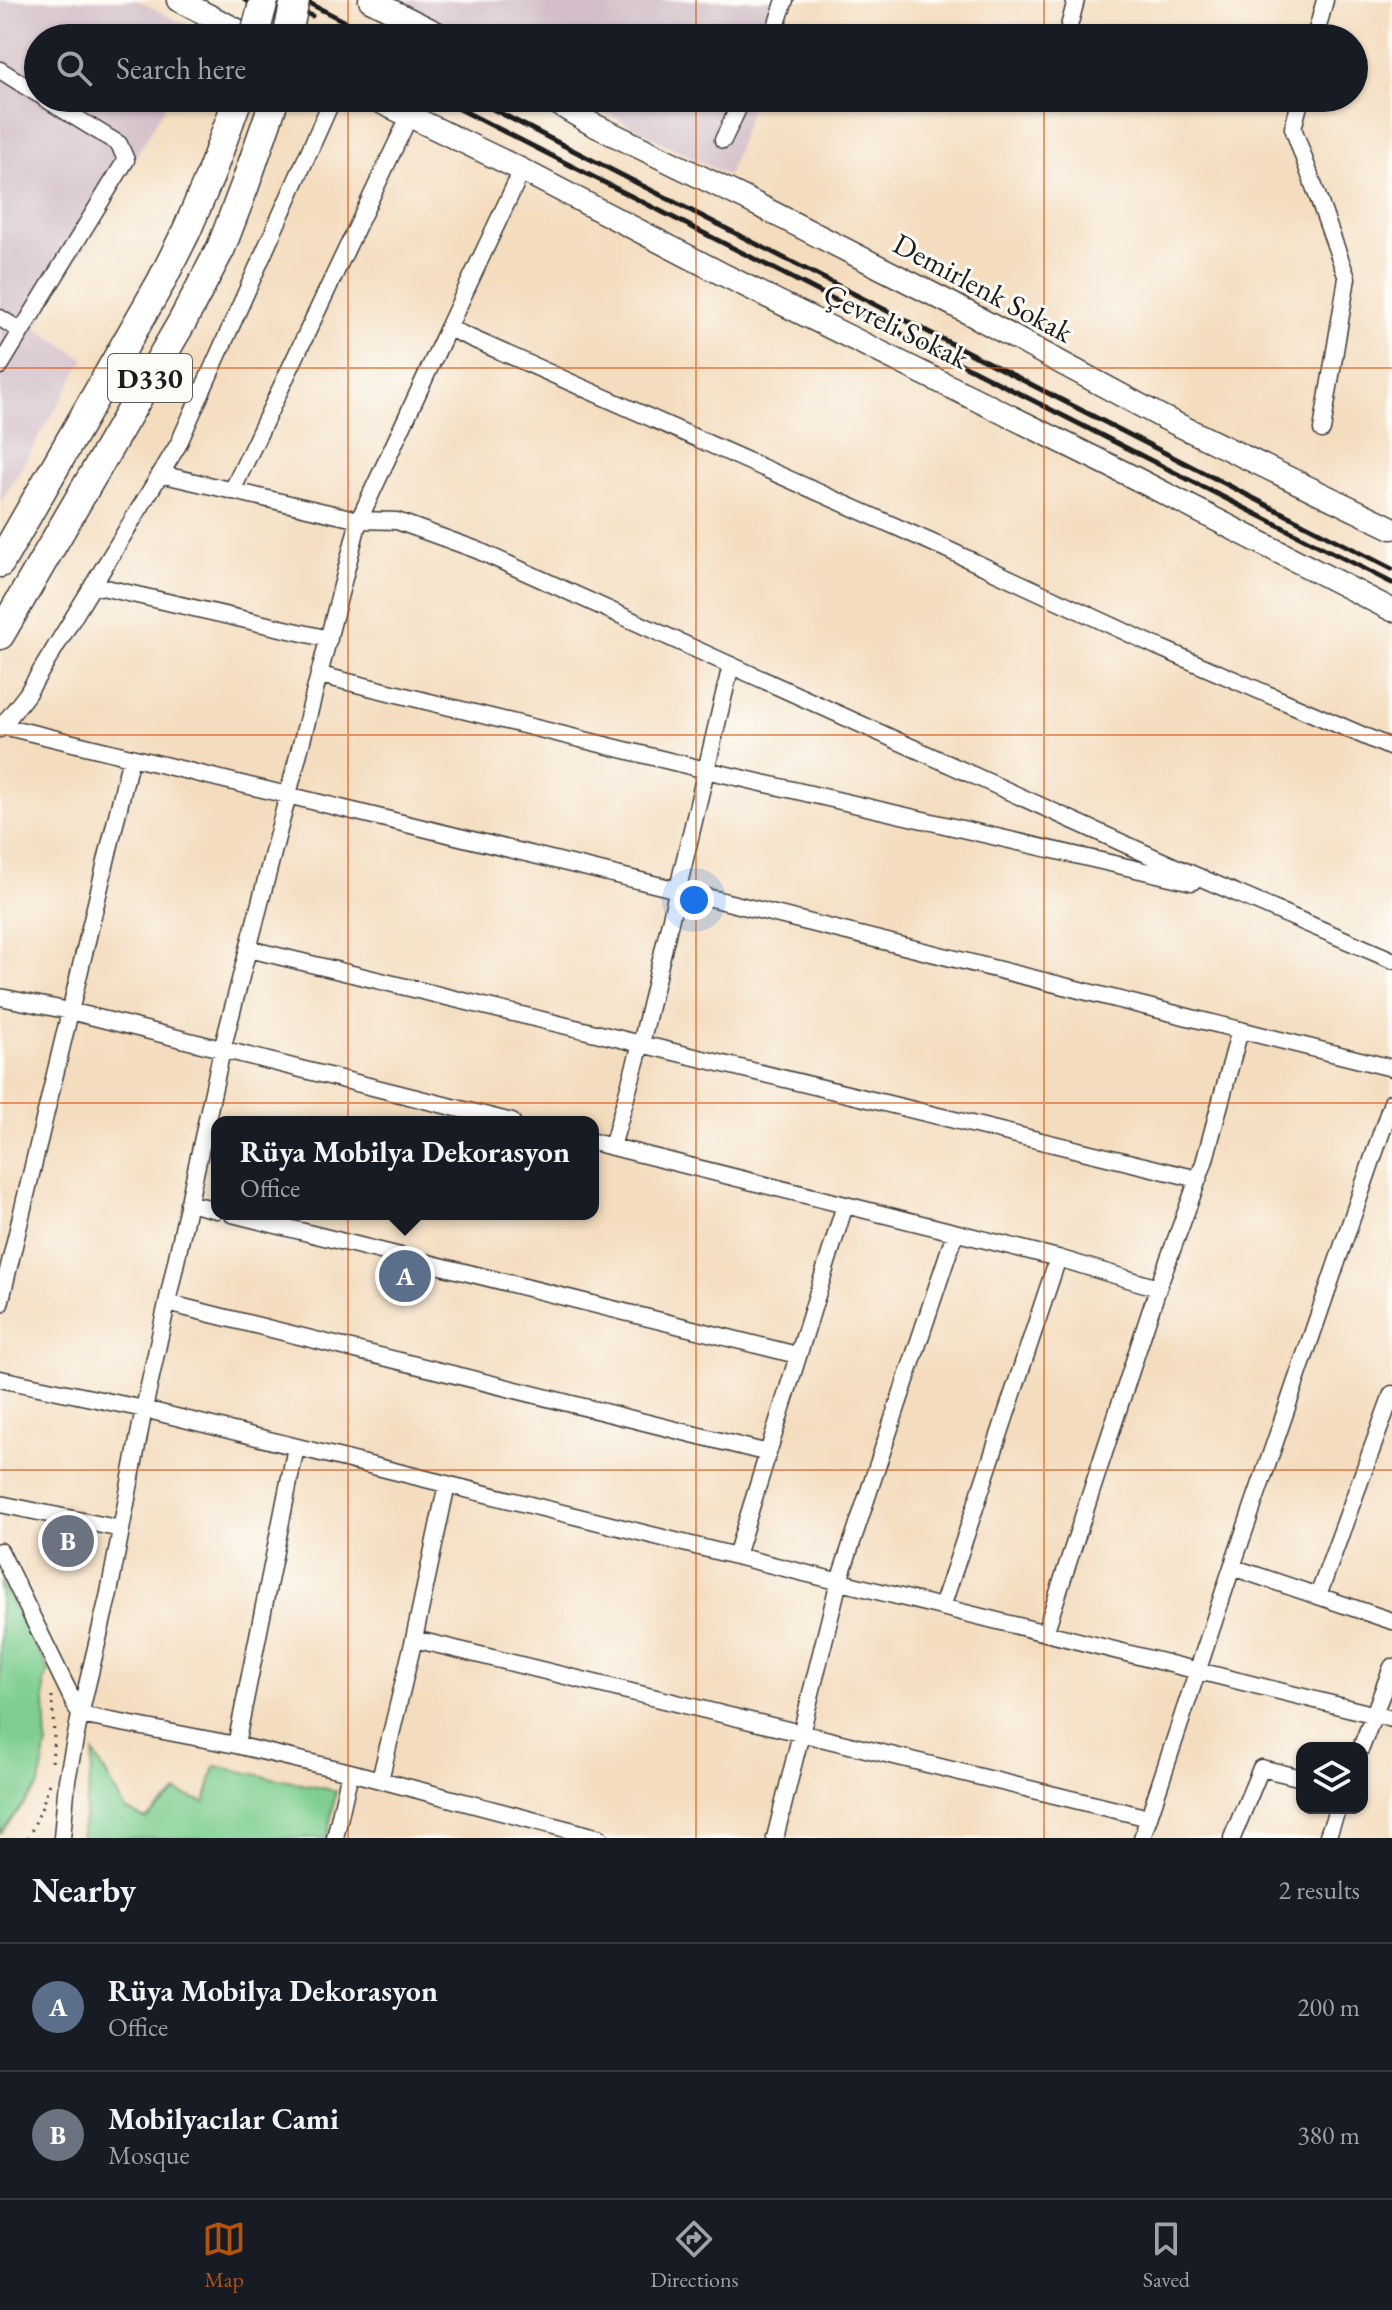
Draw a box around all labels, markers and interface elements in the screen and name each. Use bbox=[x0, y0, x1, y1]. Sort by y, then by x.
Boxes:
search box bbox=[24, 24, 1368, 112]
icon: search bbox=[52, 46, 96, 90]
text: Search here bbox=[116, 49, 246, 88]
street label: Demirlenk Sokak bbox=[887, 224, 1081, 352]
street label: Çevreli Sokak bbox=[817, 274, 976, 378]
road number: D330 bbox=[108, 354, 192, 402]
your location bbox=[674, 880, 714, 920]
popup bbox=[211, 1116, 599, 1220]
text: Rüya Mobilya Dekorasyon bbox=[240, 1132, 570, 1171]
text: Office bbox=[240, 1171, 300, 1205]
pin: A bbox=[379, 1246, 431, 1306]
pin: B bbox=[42, 1511, 94, 1571]
map controls bbox=[1296, 1742, 1368, 1814]
button: layers bbox=[1296, 1742, 1368, 1814]
text: Nearby bbox=[32, 1868, 136, 1912]
text: 2 results bbox=[1279, 1873, 1360, 1907]
text: Rüya Mobilya Dekorasyon bbox=[108, 1971, 438, 2010]
text: A bbox=[49, 1990, 67, 2024]
text: 200 m bbox=[1297, 1990, 1360, 2024]
text: Office bbox=[108, 2010, 168, 2044]
text: Mobilyacılar Cami bbox=[108, 2099, 339, 2138]
text: B bbox=[50, 2118, 66, 2152]
text: 380 m bbox=[1297, 2118, 1360, 2152]
text: Mosque bbox=[108, 2138, 190, 2172]
tab: Map bbox=[202, 2217, 246, 2294]
tab: Directions bbox=[650, 2217, 739, 2294]
tab: Saved bbox=[1143, 2217, 1190, 2294]

